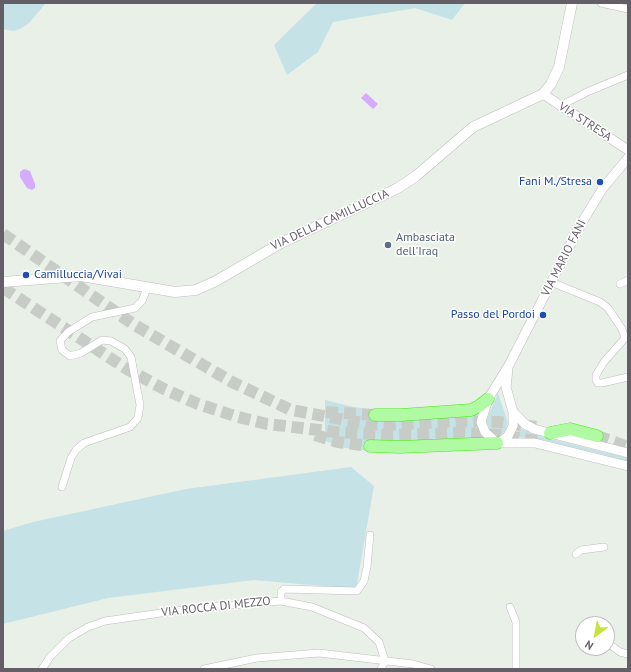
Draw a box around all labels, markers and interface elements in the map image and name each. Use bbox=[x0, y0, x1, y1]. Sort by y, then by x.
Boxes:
street label: VIA STRESA bbox=[556, 99, 614, 145]
place label: Fani M./Stresa bbox=[519, 175, 592, 189]
marker: Fani M./Stresa bbox=[595, 177, 605, 187]
street label: VIA DELLA CAMILLUCCIA bbox=[269, 186, 391, 254]
street label: VIA MARIO FANI bbox=[539, 217, 589, 299]
place label: Ambasciata dell'Iraq bbox=[396, 231, 455, 259]
marker: Ambasciata dell'Iraq bbox=[383, 240, 393, 250]
place label: Camilluccia/Vivai bbox=[34, 268, 122, 282]
marker: Camilluccia/Vivai bbox=[21, 270, 31, 280]
place label: Passo del Pordoi bbox=[451, 308, 535, 322]
marker: Passo del Pordoi bbox=[538, 310, 548, 320]
street label: VIA ROCCA DI MEZZO bbox=[161, 594, 271, 620]
north arrow bbox=[575, 616, 615, 656]
text: N bbox=[582, 637, 596, 653]

